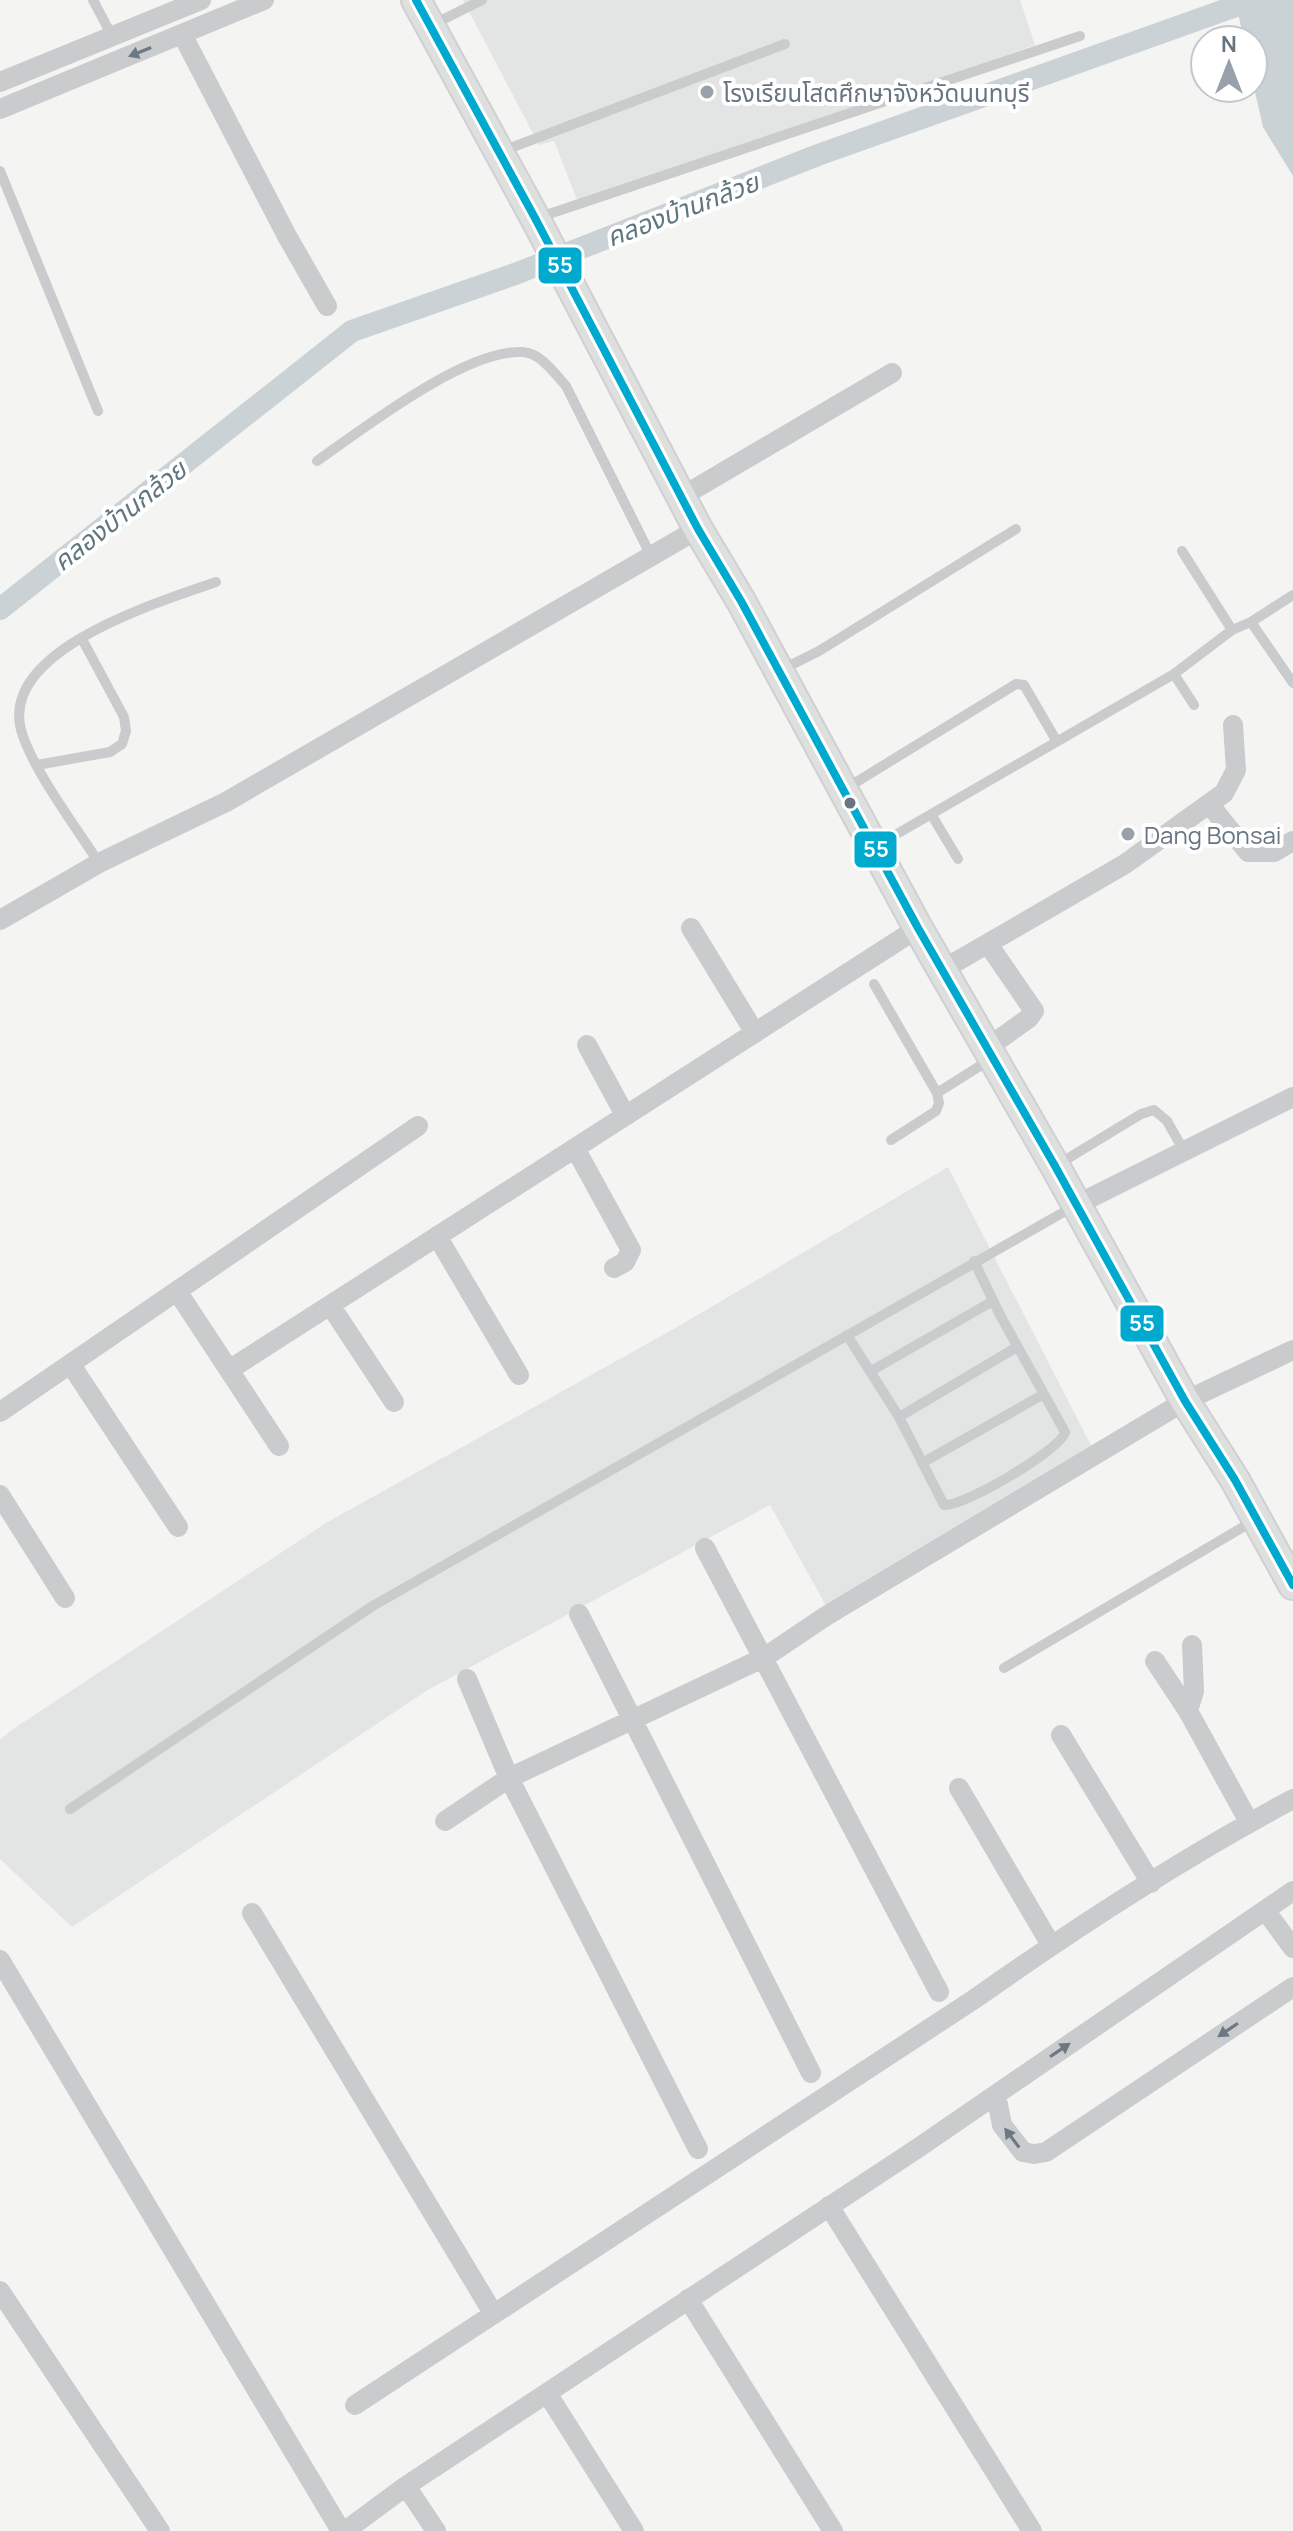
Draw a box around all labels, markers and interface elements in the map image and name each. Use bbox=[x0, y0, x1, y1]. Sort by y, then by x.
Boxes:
north arrow bbox=[1189, 24, 1269, 104]
text: N bbox=[1221, 29, 1237, 59]
one-way arrow bbox=[128, 45, 152, 58]
place label: โรงเรียนโสตศึกษาจังหวัดนนทบุรี bbox=[723, 76, 1030, 109]
marker: โรงเรียนโสตศึกษาจังหวัดนนทบุรี bbox=[698, 83, 716, 101]
water label: คลองบ้านกล้วย bbox=[601, 163, 765, 255]
line badge: 55 bbox=[537, 246, 583, 285]
text: 55 bbox=[547, 250, 573, 280]
water label: คลองบ้านกล้วย bbox=[45, 450, 195, 579]
unlabelled marker bbox=[842, 795, 858, 811]
place label: Dang Bonsai bbox=[1144, 818, 1281, 851]
marker: Dang Bonsai bbox=[1119, 825, 1137, 843]
line badge: 55 bbox=[853, 830, 898, 869]
text: 55 bbox=[863, 834, 889, 864]
line badge: 55 bbox=[1119, 1304, 1165, 1343]
text: 55 bbox=[1129, 1308, 1155, 1338]
one-way arrow bbox=[1217, 2022, 1239, 2037]
one-way arrow bbox=[1049, 2044, 1071, 2058]
one-way arrow bbox=[1005, 2128, 1021, 2148]

